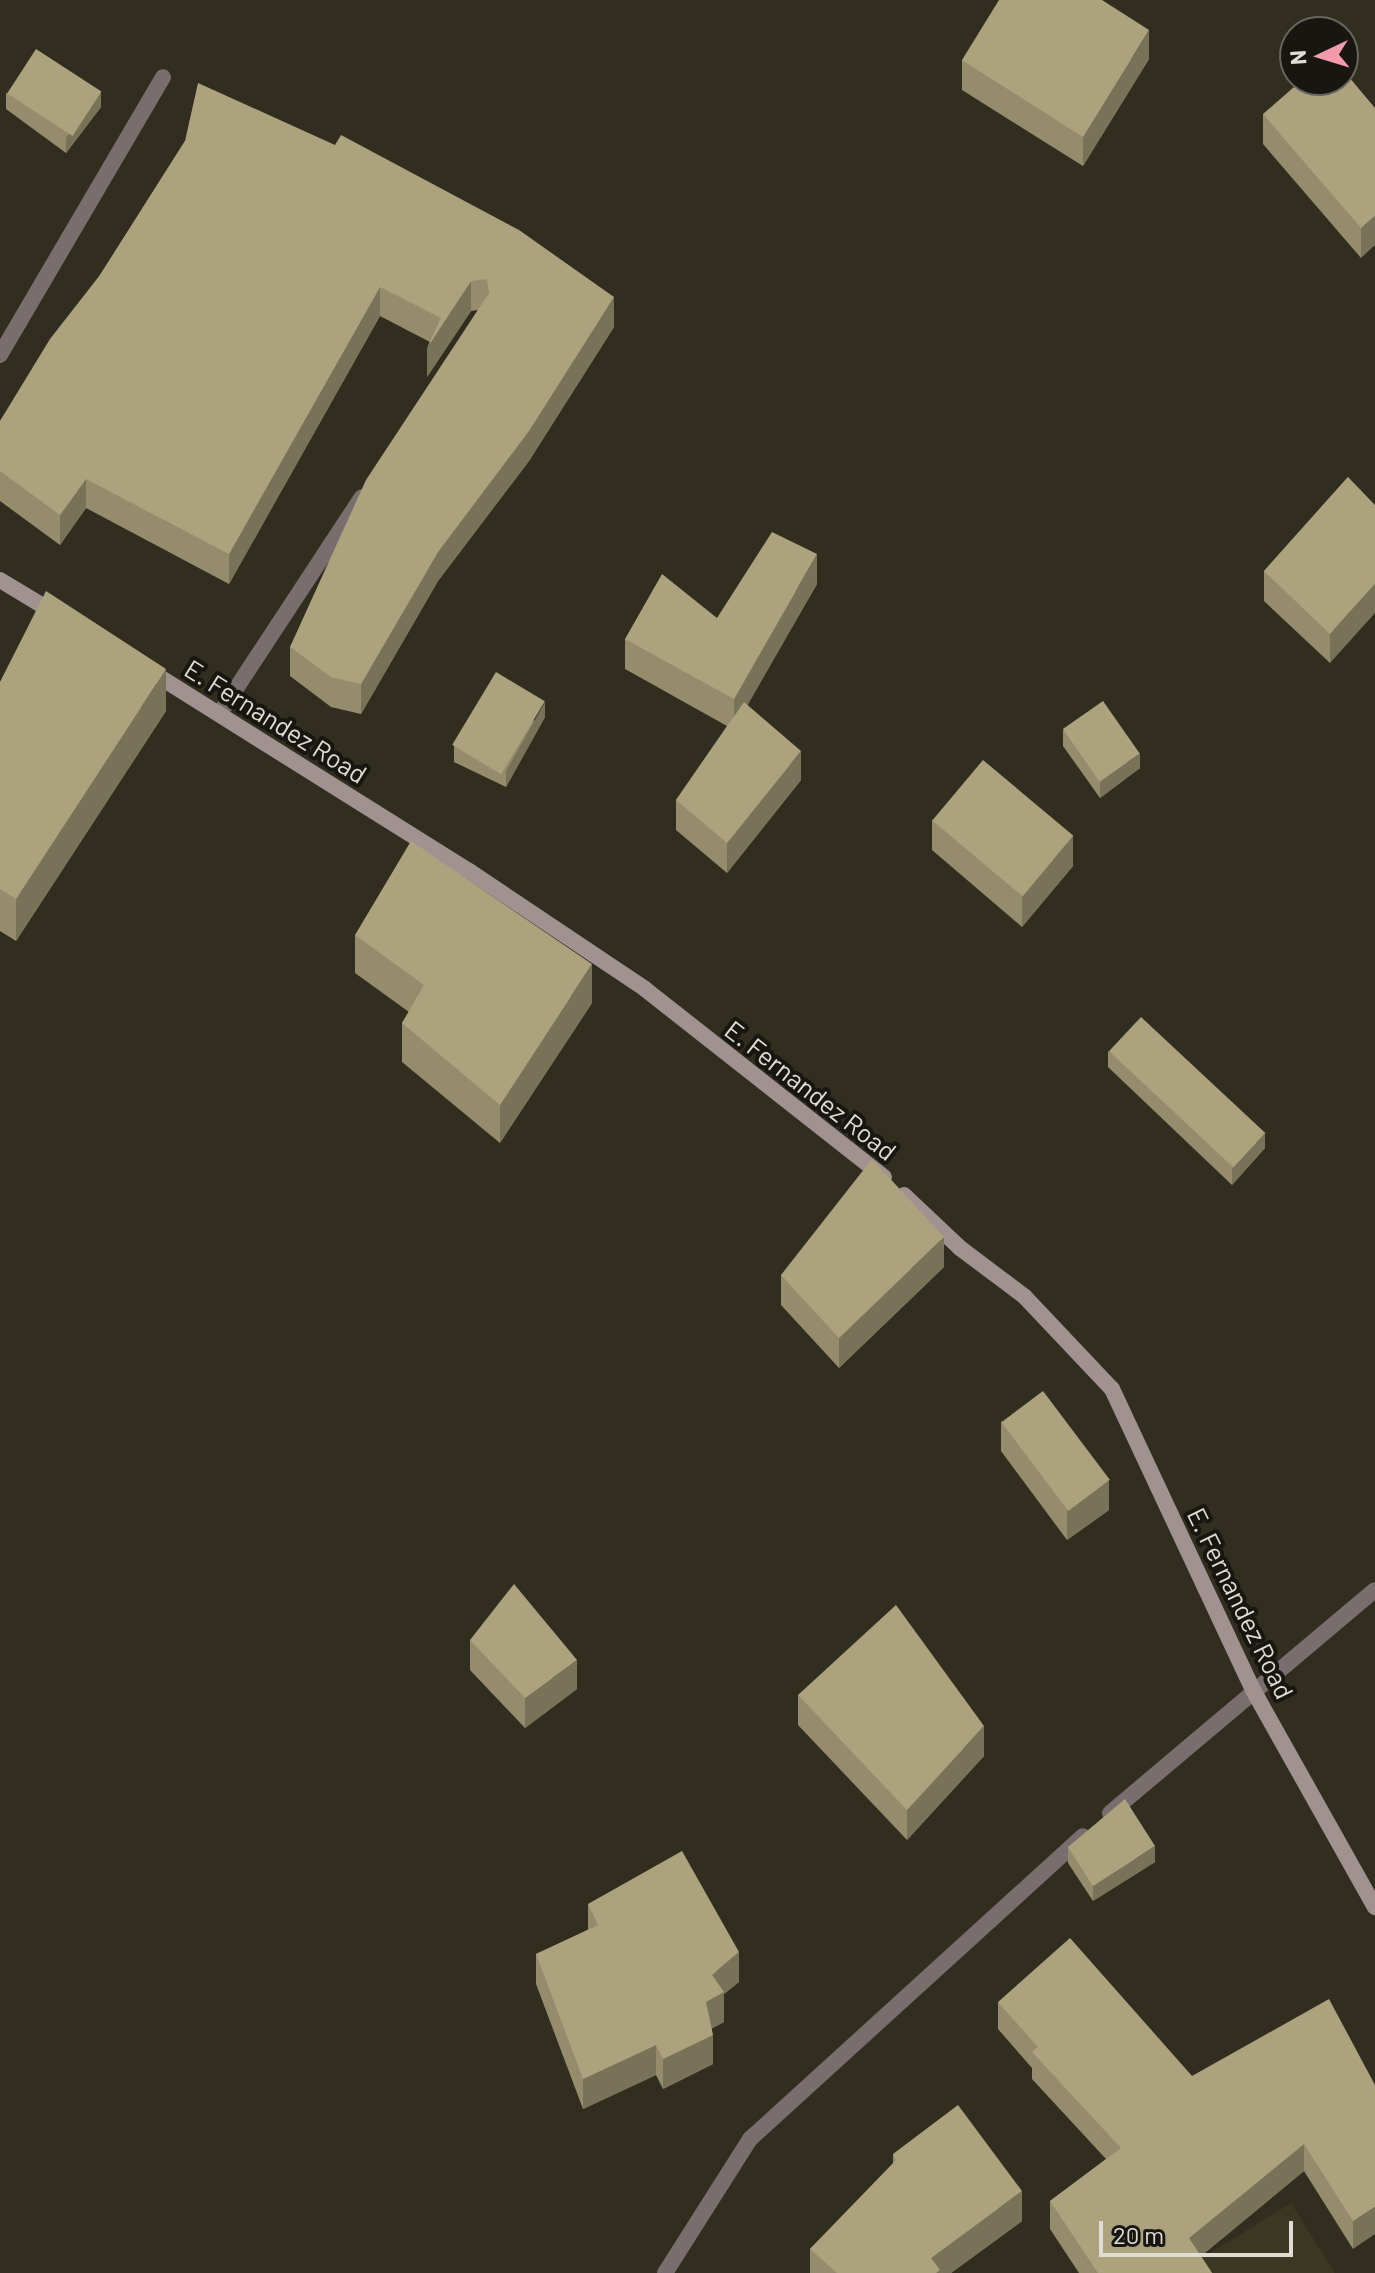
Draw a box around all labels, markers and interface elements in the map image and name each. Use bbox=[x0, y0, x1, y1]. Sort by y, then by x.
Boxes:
north arrow bbox=[1279, 16, 1359, 96]
text: N bbox=[1284, 49, 1311, 66]
street label: E. Fernandez Road bbox=[179, 652, 373, 790]
street label: E. Fernandez Road bbox=[719, 1013, 903, 1167]
street label: E. Fernandez Road bbox=[1181, 1502, 1301, 1704]
scale bar bbox=[1103, 2205, 1297, 2255]
text: 20 m bbox=[1113, 2220, 1164, 2249]

